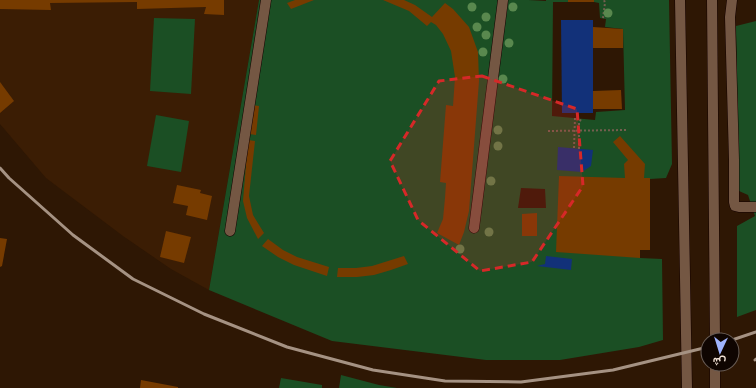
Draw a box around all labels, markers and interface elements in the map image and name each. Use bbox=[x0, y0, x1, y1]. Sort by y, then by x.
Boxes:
north arrow bbox=[700, 332, 740, 372]
text: ش bbox=[712, 355, 726, 367]

